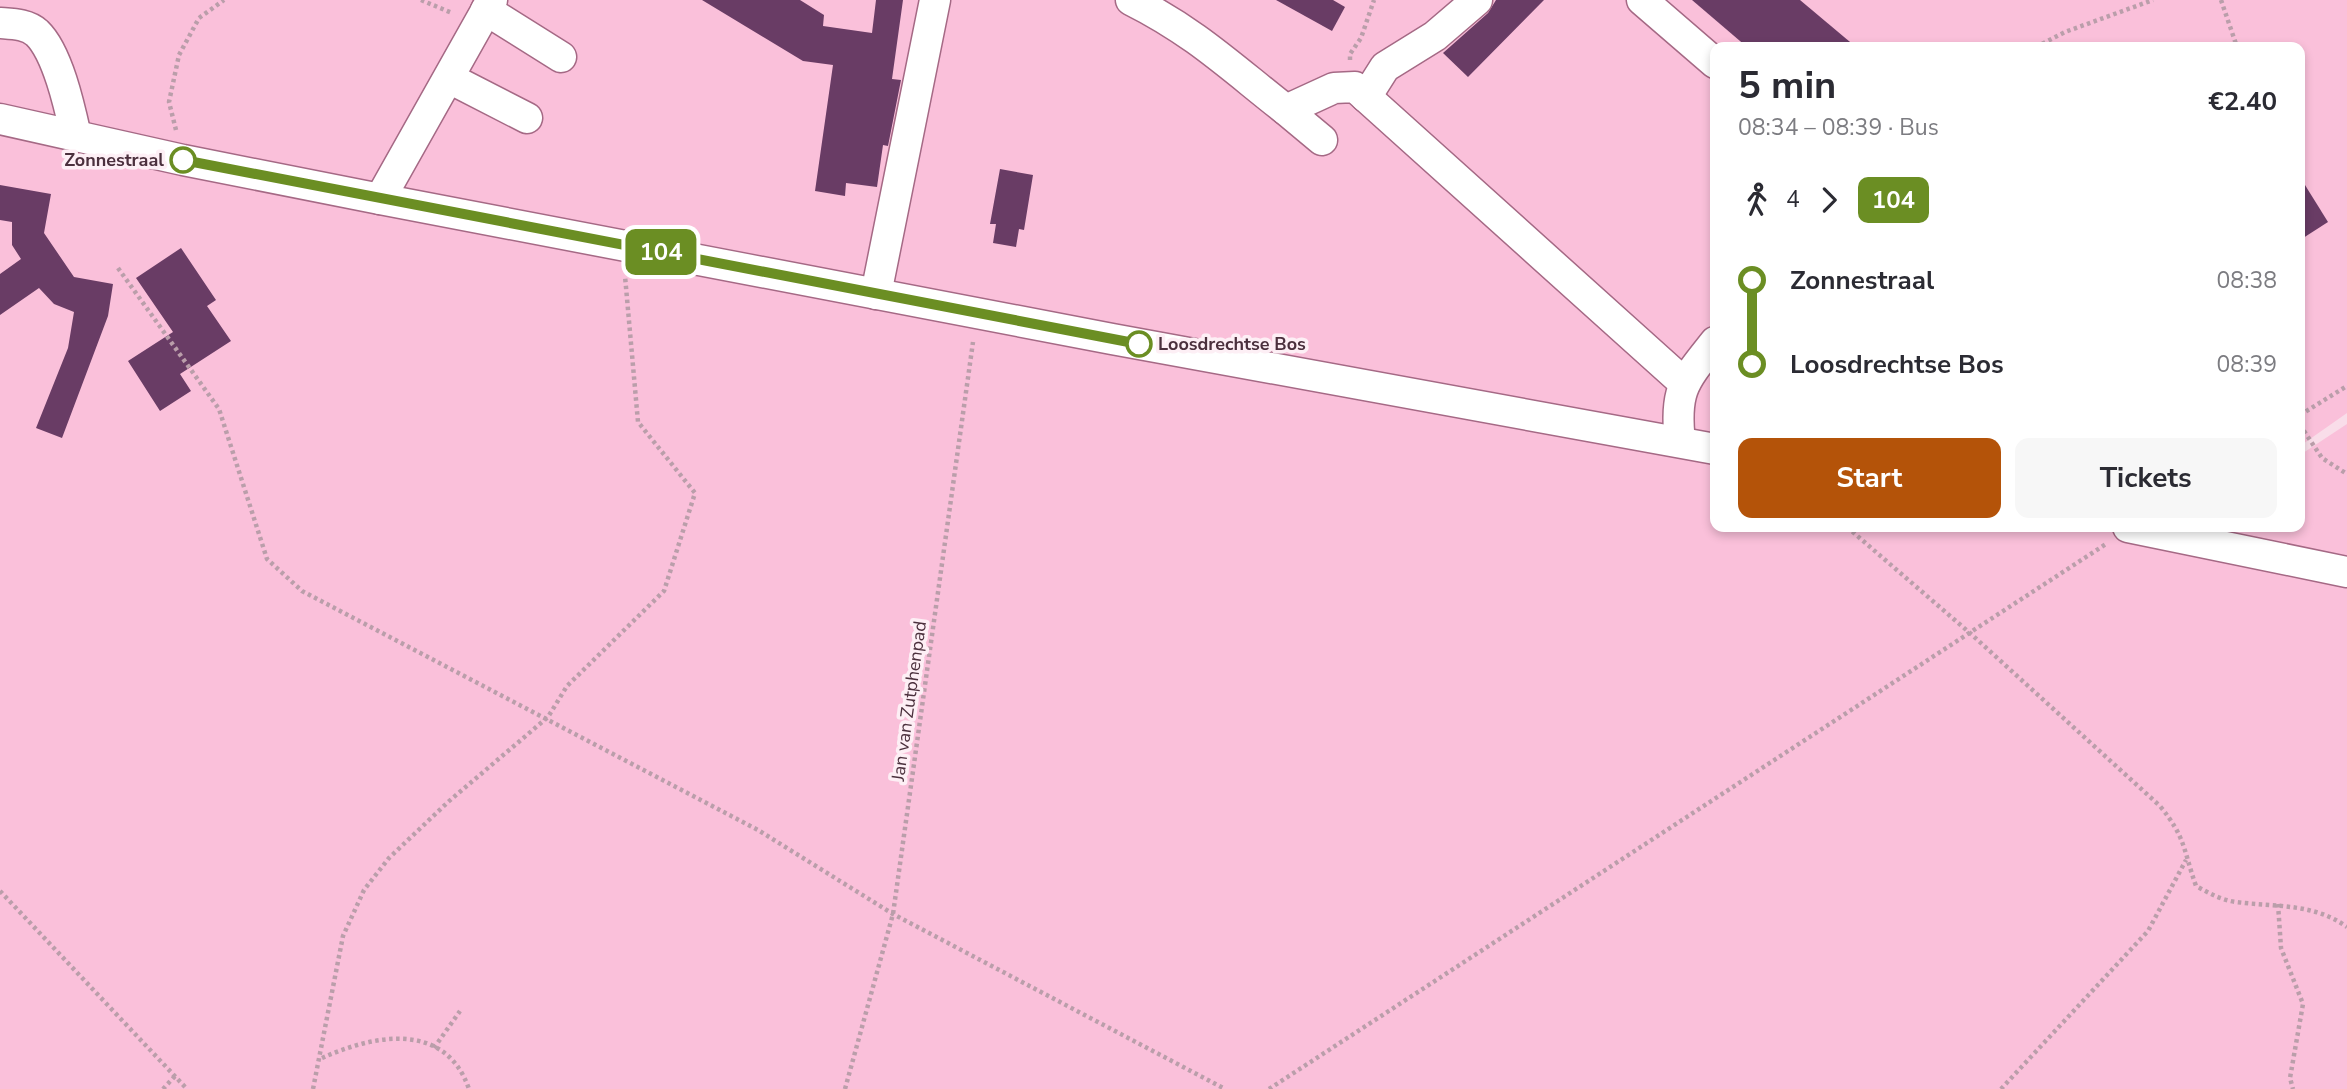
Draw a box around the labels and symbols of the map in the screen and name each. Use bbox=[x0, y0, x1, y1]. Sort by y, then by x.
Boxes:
marker: Zonnestraal bbox=[170, 147, 196, 173]
place label: Zonnestraal bbox=[64, 148, 164, 172]
line badge: 104 bbox=[621, 229, 701, 275]
marker: Loosdrechtse Bos bbox=[1126, 331, 1152, 357]
place label: Loosdrechtse Bos bbox=[1158, 332, 1306, 356]
street label: Jan van Zutphenpad bbox=[886, 619, 932, 784]

